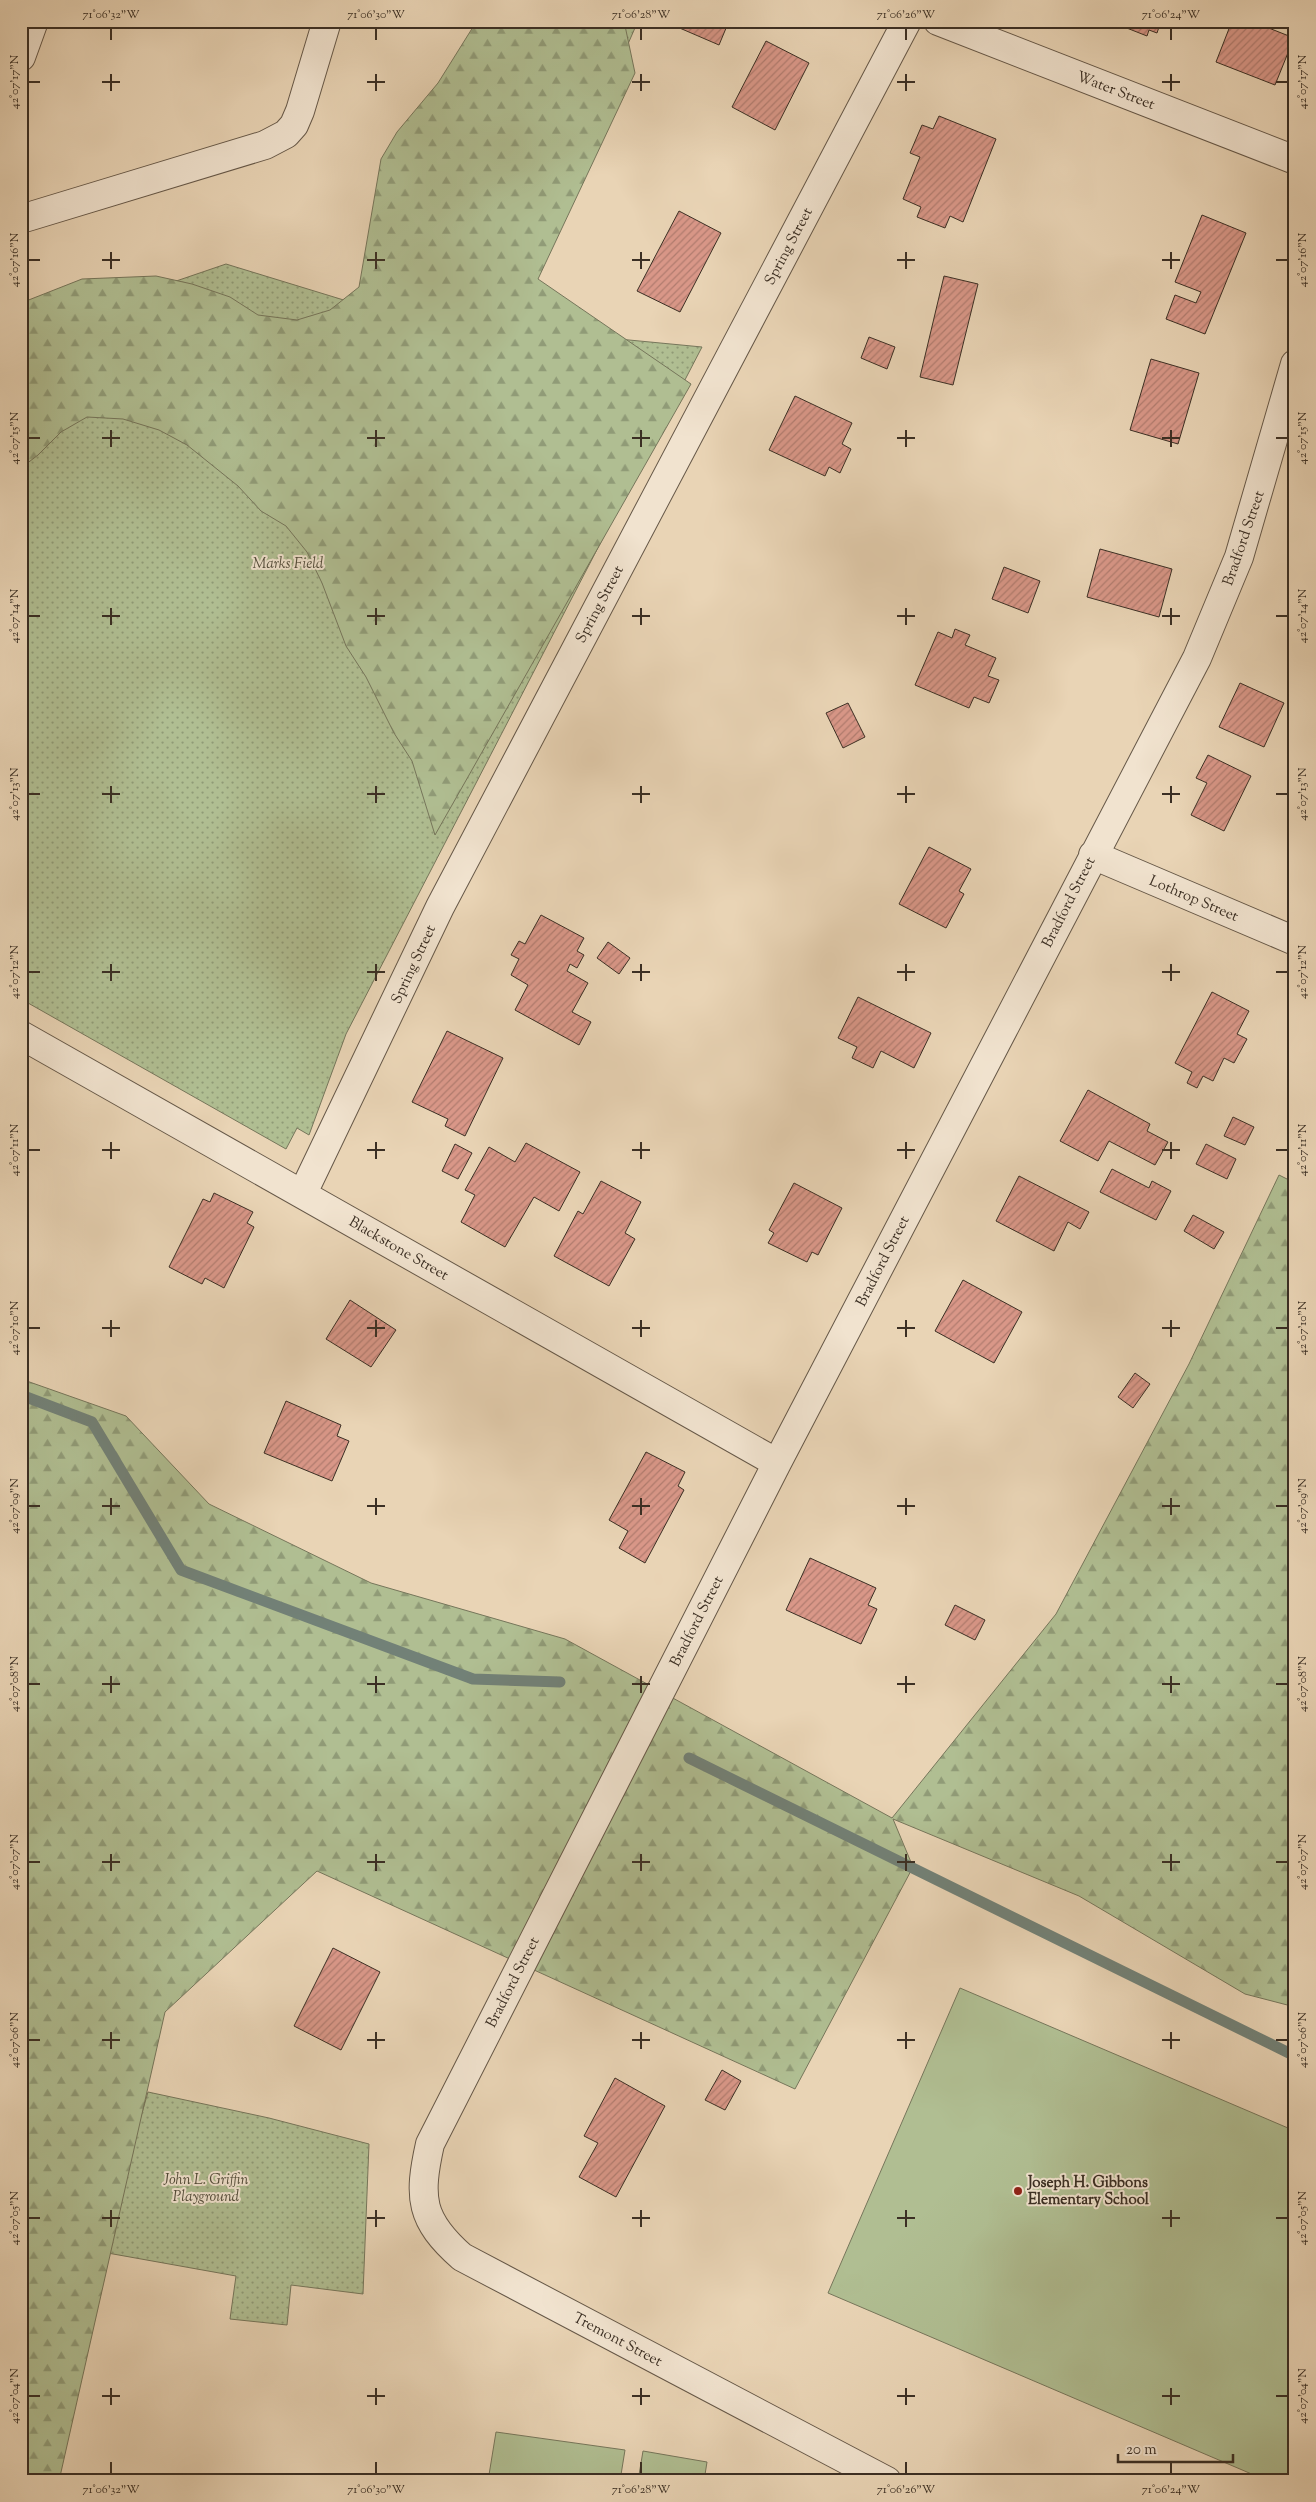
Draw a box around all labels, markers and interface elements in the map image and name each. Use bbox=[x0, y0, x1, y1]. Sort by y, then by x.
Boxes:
text: 71°06'32"W bbox=[82, 6, 140, 24]
text: 71°06'30"W bbox=[347, 6, 406, 24]
text: 71°06'28"W bbox=[612, 6, 671, 24]
text: 71°06'26"W bbox=[877, 6, 936, 24]
text: 71°06'24"W bbox=[1142, 6, 1201, 24]
text: 42°07'17"N bbox=[6, 54, 24, 109]
text: 42°07'17"N bbox=[1294, 54, 1312, 109]
street label: Water Street bbox=[1073, 67, 1158, 116]
street label: Spring Street bbox=[760, 204, 819, 289]
text: 42°07'16"N bbox=[6, 232, 24, 287]
text: 42°07'16"N bbox=[1294, 232, 1312, 287]
text: 42°07'15"N bbox=[6, 411, 24, 464]
text: 42°07'15"N bbox=[1294, 411, 1312, 464]
street label: Bradford Street bbox=[1218, 488, 1271, 589]
park label: Marks Field bbox=[253, 554, 324, 575]
street label: Spring Street bbox=[571, 562, 630, 647]
text: 42°07'14"N bbox=[6, 588, 24, 643]
text: 42°07'14"N bbox=[1294, 588, 1312, 643]
text: 42°07'13"N bbox=[6, 767, 24, 821]
text: 42°07'13"N bbox=[1294, 767, 1312, 821]
street label: Bradford Street bbox=[1037, 854, 1101, 952]
street label: Lothrop Street bbox=[1146, 871, 1241, 928]
street label: Spring Street bbox=[387, 922, 442, 1008]
text: 42°07'12"N bbox=[6, 945, 24, 999]
text: 42°07'12"N bbox=[1294, 945, 1312, 999]
text: 42°07'11"N bbox=[6, 1123, 24, 1176]
text: 42°07'11"N bbox=[1294, 1123, 1312, 1176]
street label: Blackstone Street bbox=[344, 1212, 452, 1286]
street label: Bradford Street bbox=[851, 1213, 915, 1311]
text: 42°07'10"N bbox=[6, 1300, 24, 1355]
text: 42°07'10"N bbox=[1294, 1300, 1312, 1355]
text: 42°07'09"N bbox=[6, 1478, 24, 1534]
text: 42°07'09"N bbox=[1294, 1478, 1312, 1534]
street label: Bradford Street bbox=[665, 1573, 729, 1671]
text: 42°07'08"N bbox=[6, 1655, 24, 1712]
text: 42°07'08"N bbox=[1294, 1655, 1312, 1712]
text: 42°07'07"N bbox=[6, 1833, 24, 1890]
text: 42°07'07"N bbox=[1294, 1833, 1312, 1890]
street label: Bradford Street bbox=[481, 1934, 545, 2032]
text: 42°07'06"N bbox=[6, 2011, 24, 2068]
text: 42°07'06"N bbox=[1294, 2011, 1312, 2068]
park label: John L. Griffin Playground bbox=[163, 2170, 249, 2208]
place label: Joseph H. Gibbons Elementary School bbox=[1027, 2173, 1150, 2211]
marker: Joseph H. Gibbons Elementary School bbox=[1012, 2185, 1024, 2197]
text: 42°07'05"N bbox=[6, 2190, 24, 2245]
text: 42°07'05"N bbox=[1294, 2190, 1312, 2245]
street label: Tremont Street bbox=[569, 2308, 666, 2373]
text: 42°07'04"N bbox=[6, 2368, 24, 2424]
text: 42°07'04"N bbox=[1294, 2368, 1312, 2424]
scale bar bbox=[1118, 2432, 1234, 2464]
text: 20 m bbox=[1126, 2440, 1157, 2461]
text: 71°06'32"W bbox=[82, 2481, 140, 2499]
text: 71°06'30"W bbox=[347, 2481, 406, 2499]
text: 71°06'28"W bbox=[612, 2481, 671, 2499]
text: 71°06'26"W bbox=[877, 2481, 936, 2499]
text: 71°06'24"W bbox=[1142, 2481, 1201, 2499]

